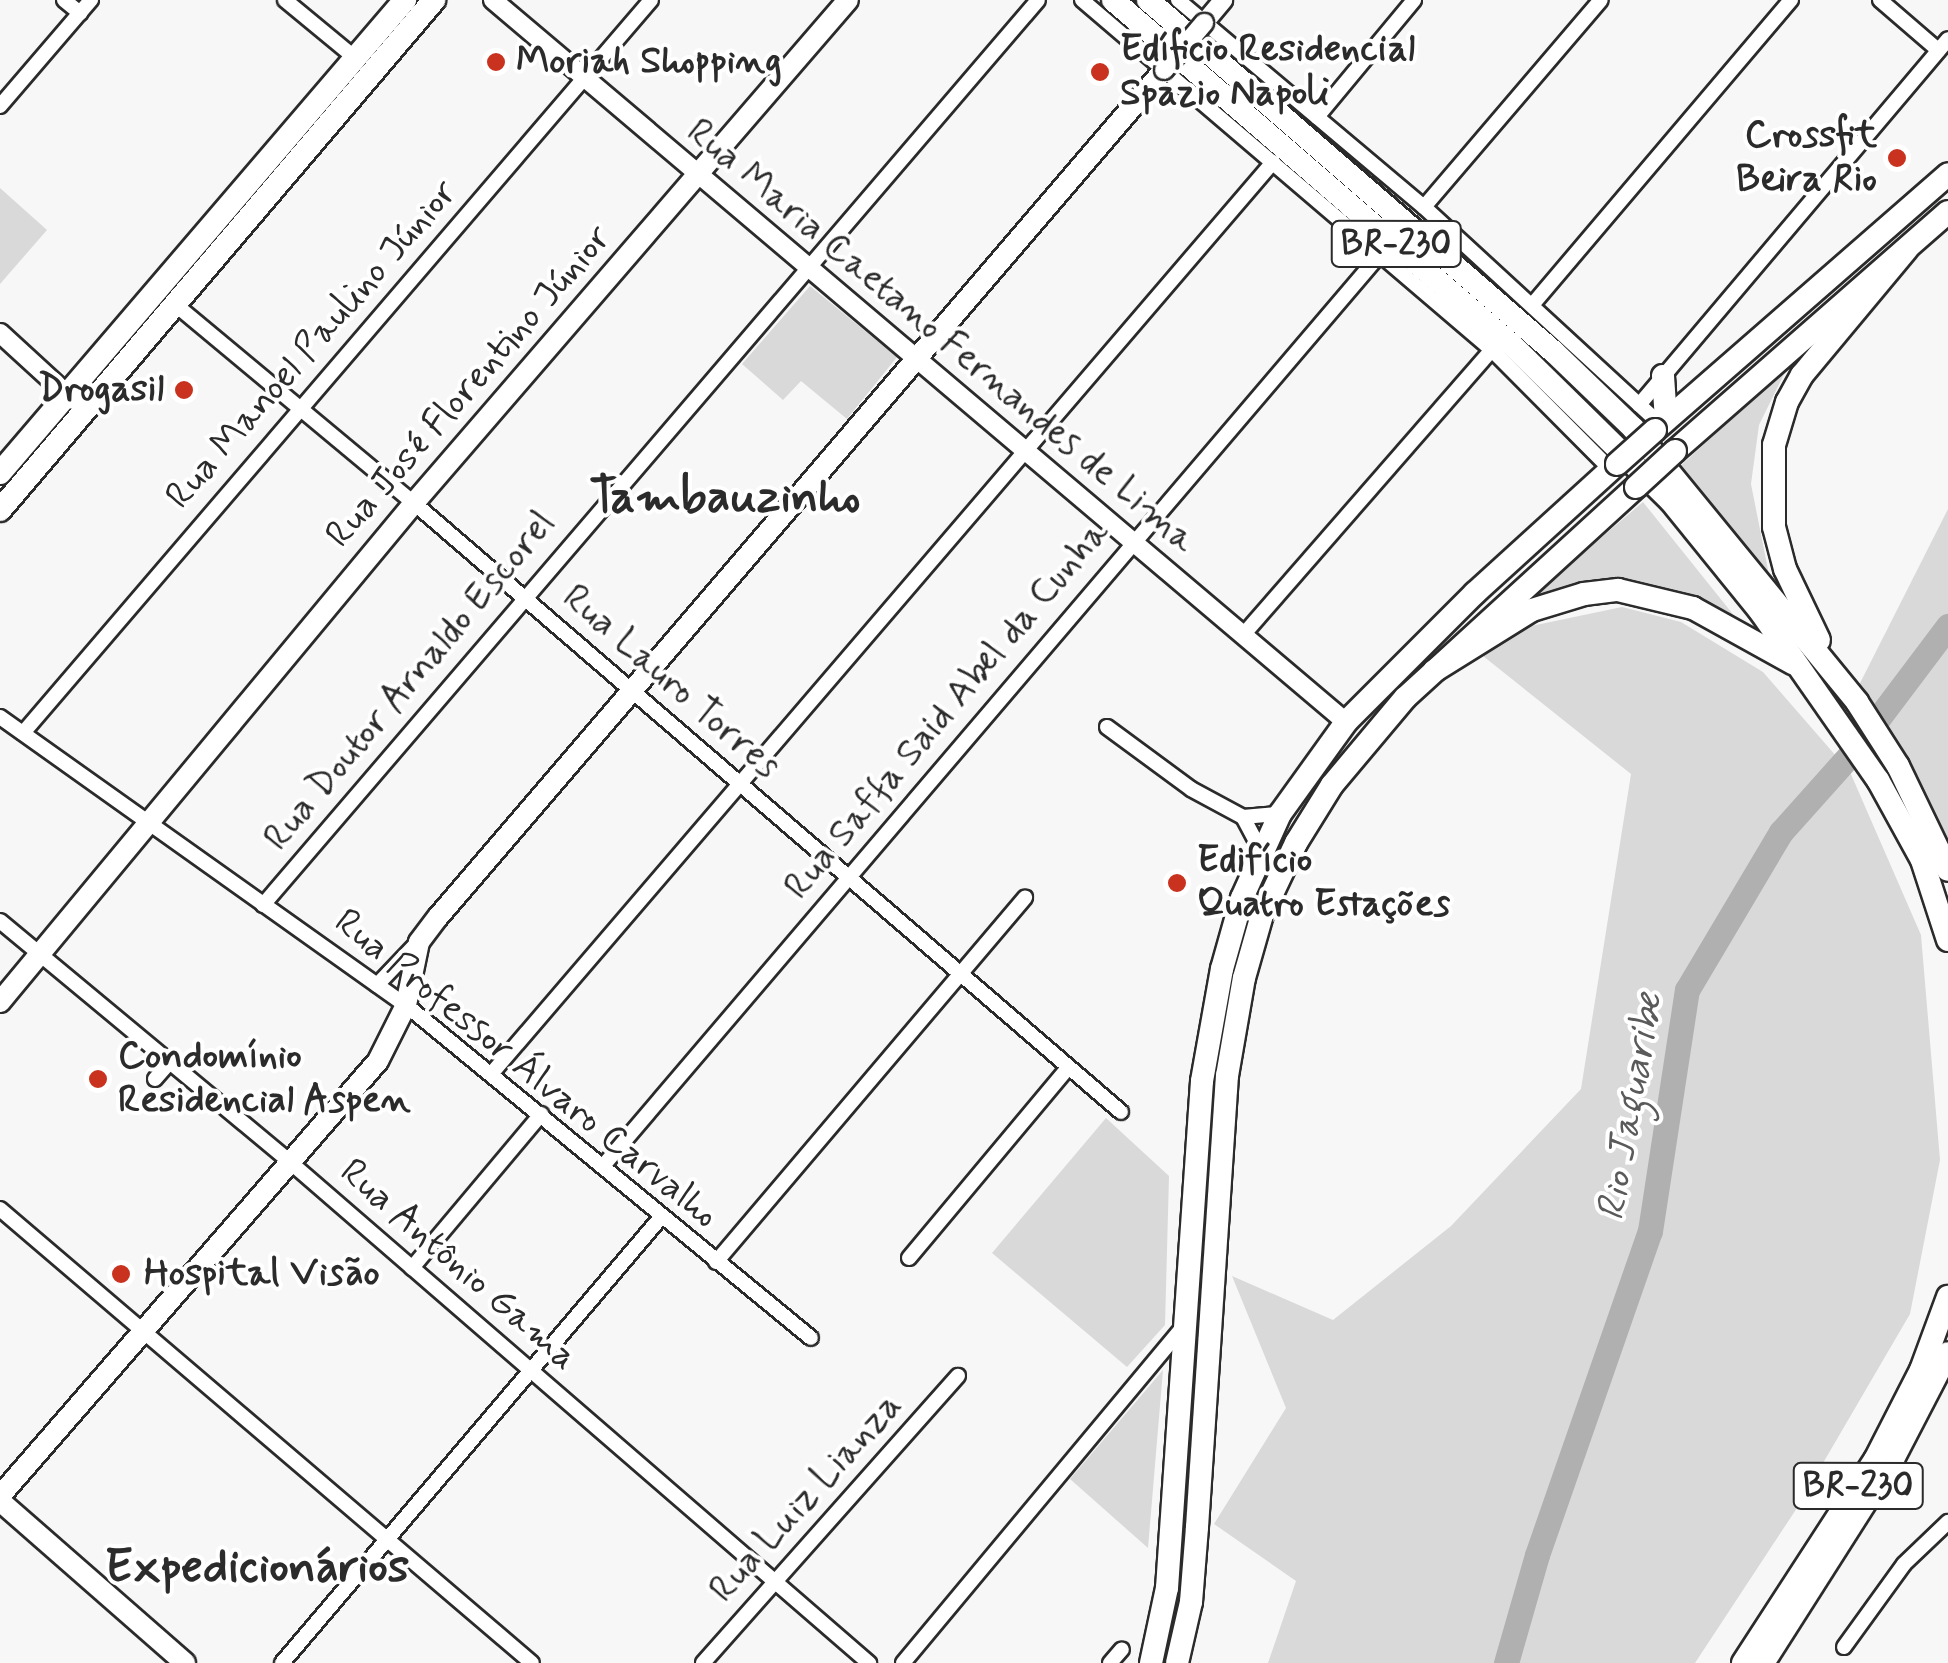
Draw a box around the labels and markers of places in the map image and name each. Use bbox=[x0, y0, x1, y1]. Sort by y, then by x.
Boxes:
place label: Edíficio Residencial Spazio Napoli bbox=[1120, 27, 1414, 116]
place label: Moriah Shopping bbox=[516, 39, 782, 85]
marker: Moriah Shopping bbox=[485, 51, 507, 73]
marker: Edíficio Residencial Spazio Napoli bbox=[1089, 61, 1111, 83]
place label: Crossfit Beira Rio bbox=[1735, 113, 1877, 202]
marker: Crossfit Beira Rio bbox=[1886, 147, 1908, 169]
place label: Drogasil bbox=[38, 367, 164, 413]
marker: Drogasil bbox=[173, 379, 195, 401]
place label: Edifício Quatro Estações bbox=[1197, 838, 1450, 928]
marker: Edifício Quatro Estações bbox=[1166, 872, 1188, 894]
place label: Condomínio Residencial Aspen bbox=[118, 1034, 409, 1124]
marker: Condomínio Residencial Aspen bbox=[87, 1068, 109, 1090]
place label: Hospital Visão bbox=[144, 1251, 376, 1297]
marker: Hospital Visão bbox=[108, 1261, 134, 1287]

